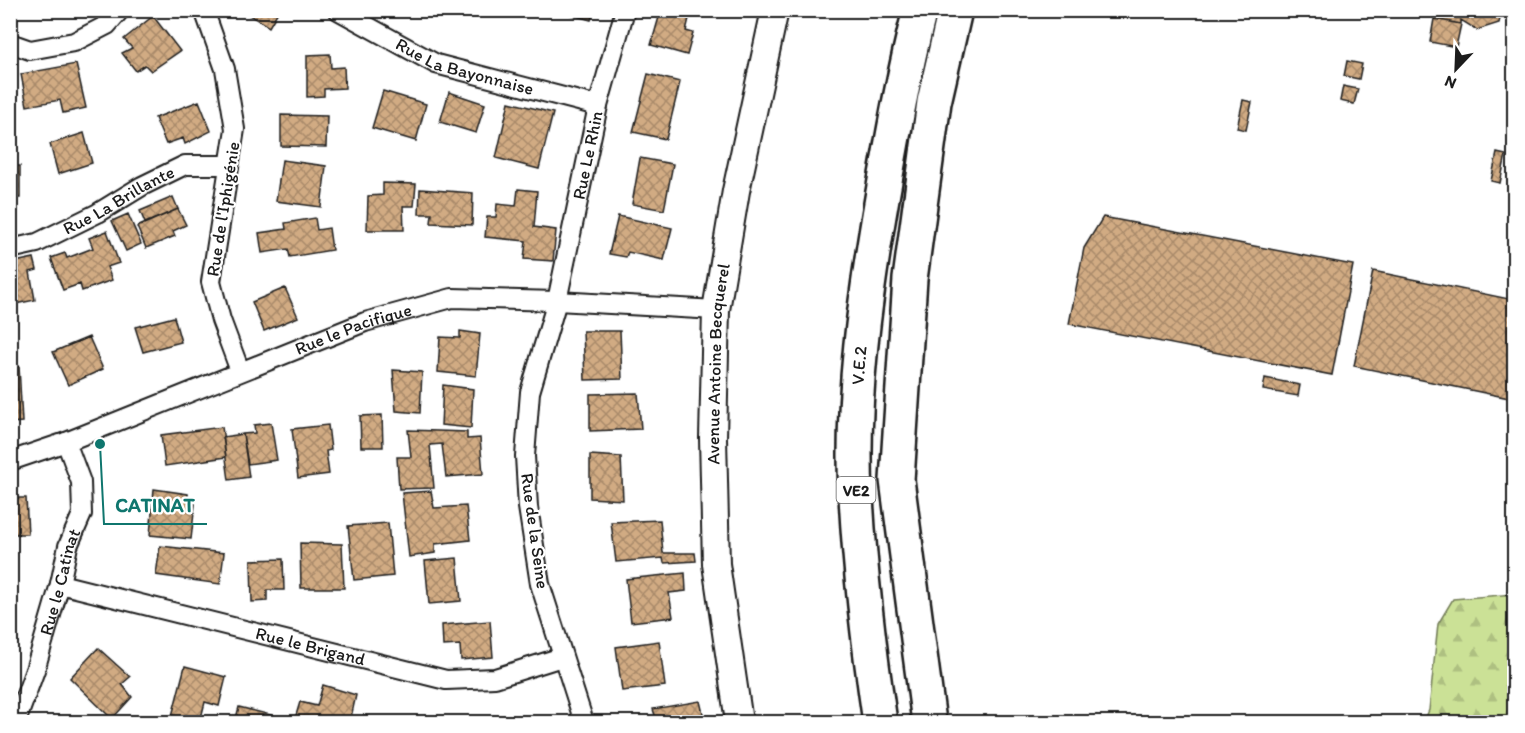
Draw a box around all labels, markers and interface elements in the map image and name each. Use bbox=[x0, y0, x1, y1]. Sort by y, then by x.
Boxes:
street label: Rue La Bayonnaise bbox=[392, 33, 536, 100]
north arrow bbox=[1426, 39, 1486, 99]
text: N bbox=[1442, 71, 1459, 93]
street label: Rue Le Rhin bbox=[568, 108, 608, 202]
street label: Rue de l'Iphigénie bbox=[201, 140, 245, 278]
street label: Rue La Brillante bbox=[59, 161, 178, 240]
street label: Avenue Antoine Becquerel bbox=[702, 262, 735, 465]
street label: Rue le Pacifique bbox=[292, 299, 414, 360]
street label: V.E.2 bbox=[846, 345, 872, 386]
street label: Rue de la Seine bbox=[516, 472, 554, 590]
road number: VE2 bbox=[836, 477, 876, 503]
callout: CATINAT bbox=[104, 486, 207, 524]
text: CATINAT bbox=[115, 493, 196, 517]
street label: Rue le Catinat bbox=[35, 525, 85, 638]
street label: Rue le Brigand bbox=[253, 622, 368, 671]

